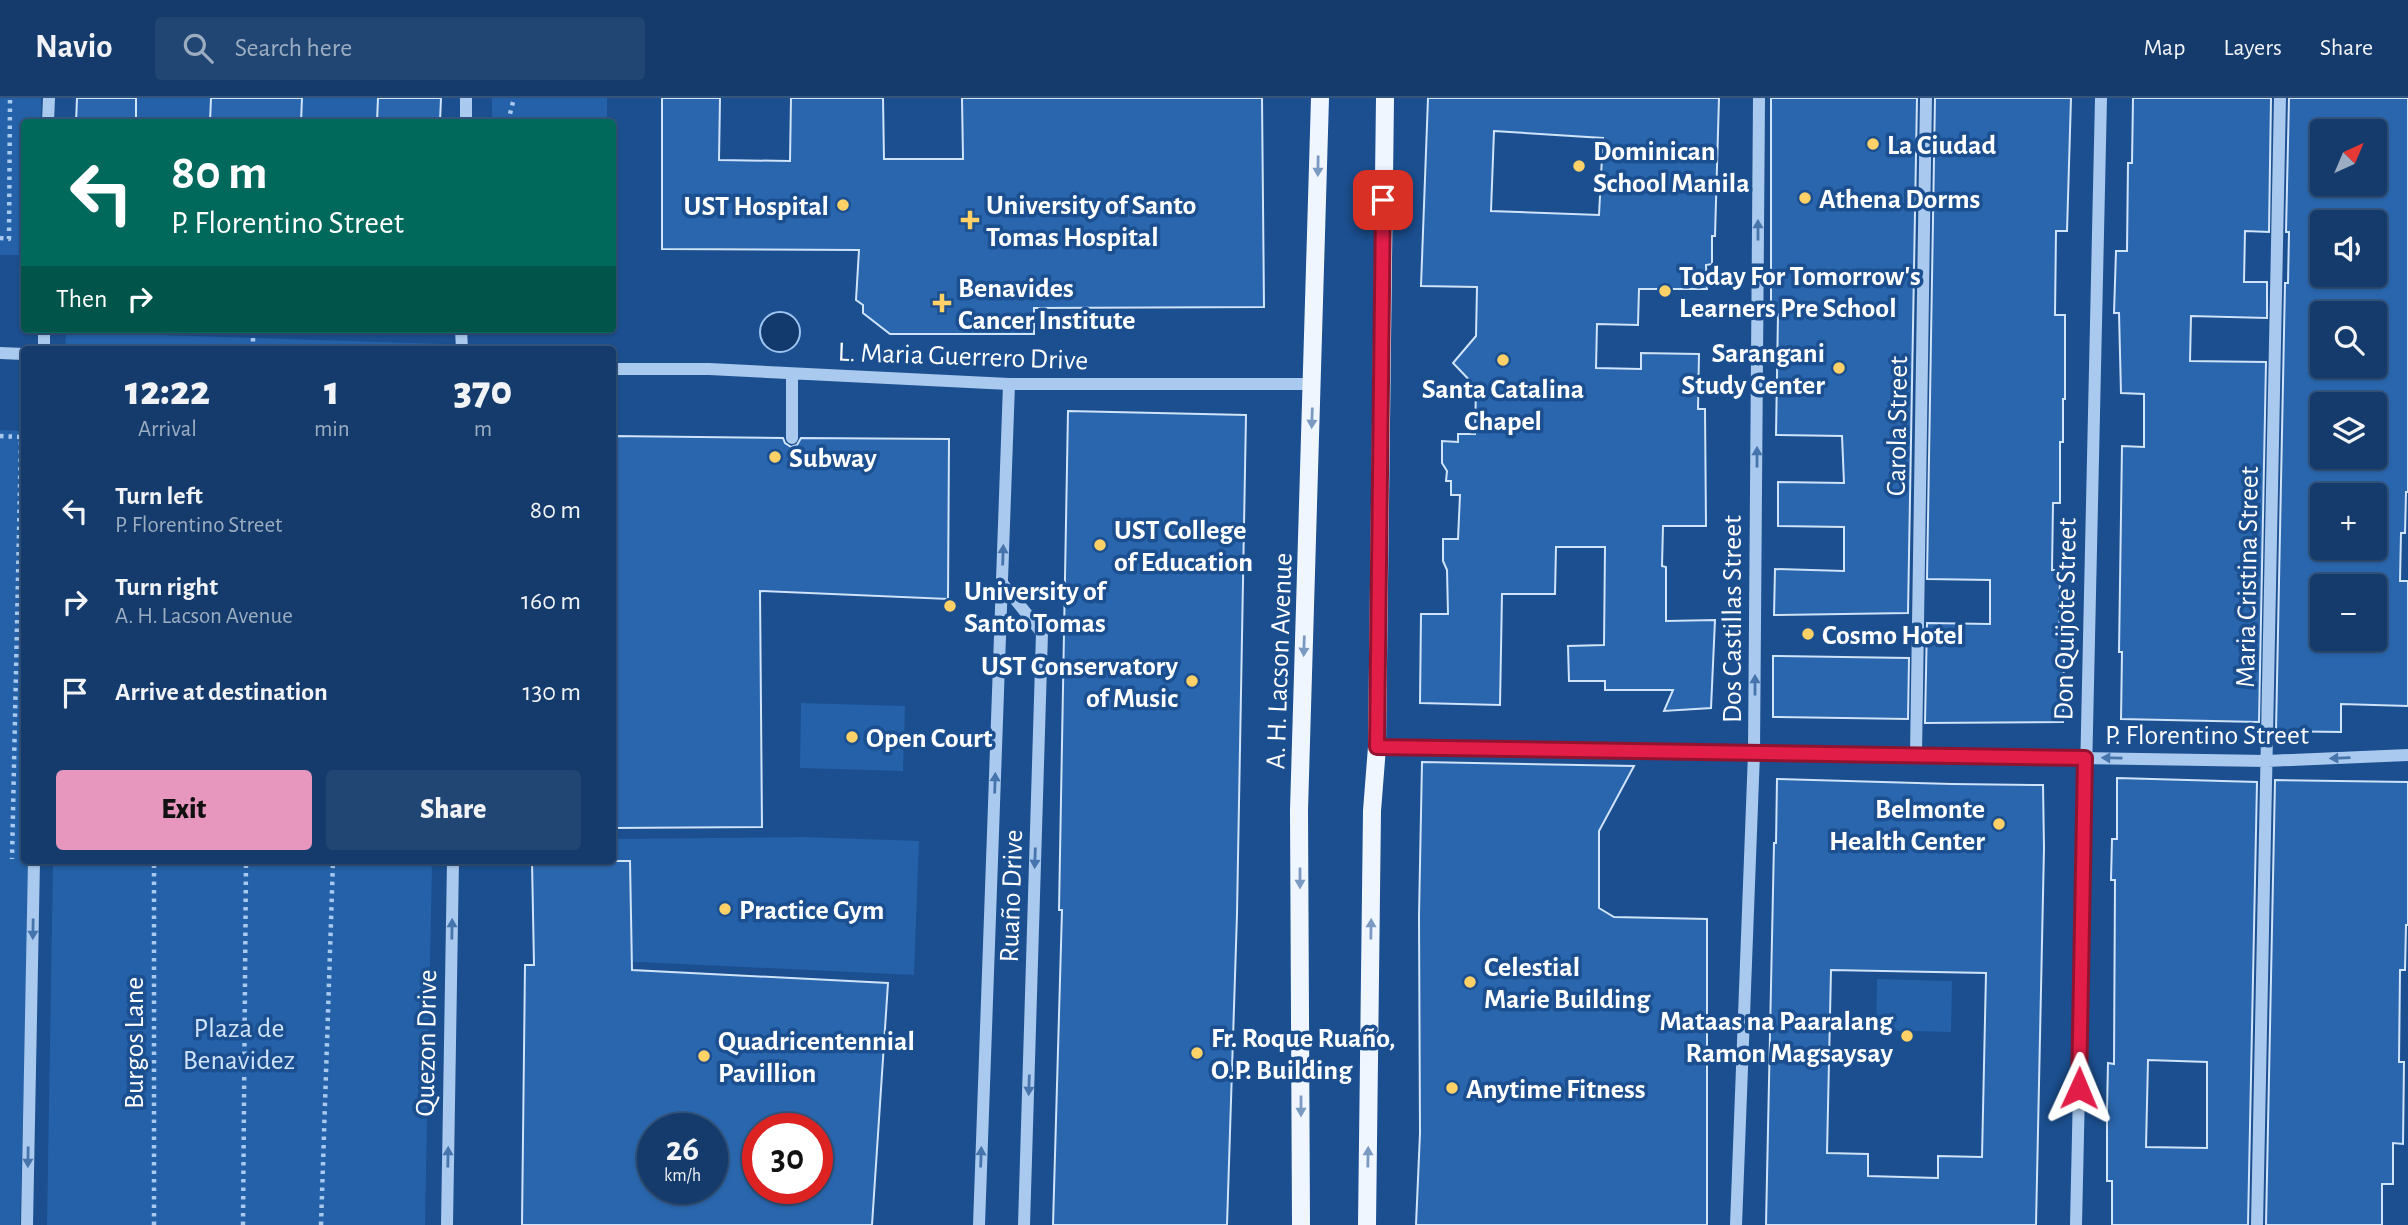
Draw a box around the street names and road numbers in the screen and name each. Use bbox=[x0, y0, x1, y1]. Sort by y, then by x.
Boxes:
street label: L. Maria Guerrero Drive bbox=[837, 339, 1089, 375]
street label: Carola Street bbox=[1883, 356, 1913, 496]
street label: Maria Cristina Street bbox=[2232, 466, 2264, 688]
street label: Dos Castillas Street bbox=[1719, 515, 1747, 723]
street label: Don Quijote Street bbox=[2050, 517, 2082, 721]
street label: A. H. Lacson Avenue bbox=[1262, 552, 1298, 770]
street label: P. Florentino Street bbox=[2105, 722, 2309, 750]
street label: Ruaño Drive bbox=[996, 829, 1028, 963]
street label: Quezon Drive bbox=[412, 969, 442, 1117]
street label: Burgos Lane bbox=[121, 977, 149, 1109]

